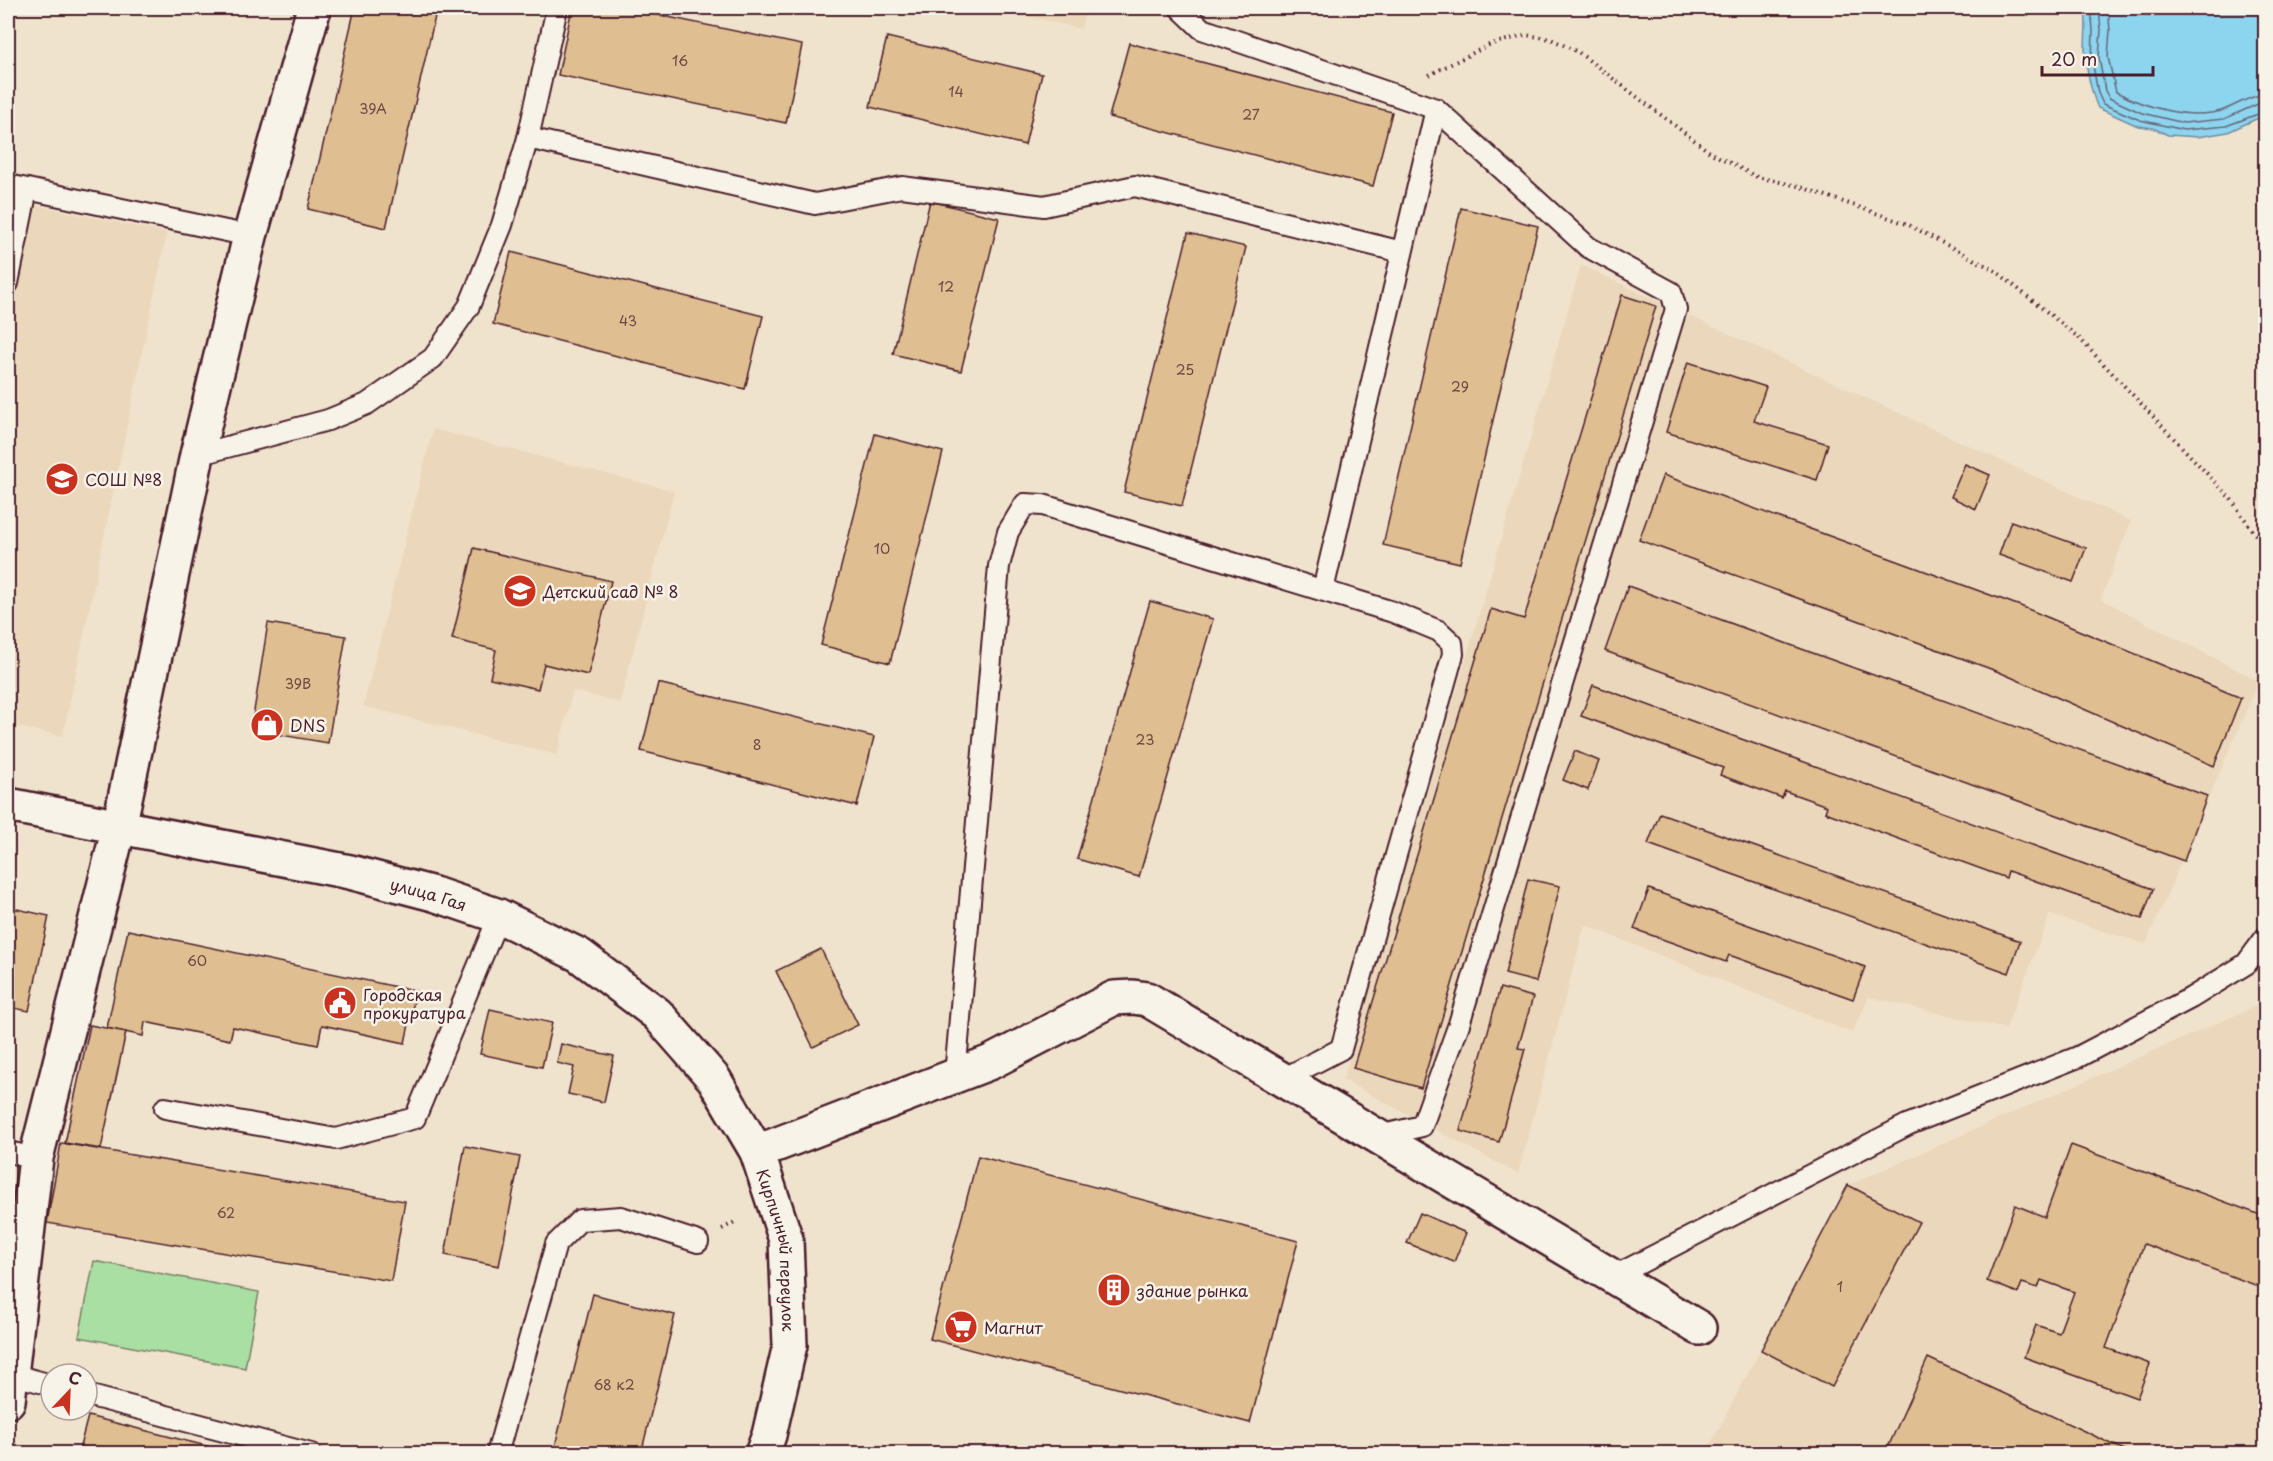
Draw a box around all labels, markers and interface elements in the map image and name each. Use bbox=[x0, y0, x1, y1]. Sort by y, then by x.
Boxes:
scale bar bbox=[2042, 39, 2153, 77]
text: 20 m bbox=[2051, 45, 2097, 72]
house number: 16 bbox=[672, 50, 688, 71]
house number: 14 bbox=[948, 81, 964, 102]
house number: 39А bbox=[359, 98, 387, 119]
house number: 27 bbox=[1242, 104, 1260, 125]
house number: 12 bbox=[938, 276, 954, 297]
house number: 43 bbox=[619, 310, 637, 331]
house number: 25 bbox=[1176, 359, 1194, 380]
house number: 29 bbox=[1451, 376, 1469, 397]
school or university icon: СОШ №8 bbox=[44, 461, 80, 497]
place label: СОШ №8 bbox=[85, 467, 162, 491]
house number: 10 bbox=[874, 538, 890, 559]
school or university icon: Детский сад № 8 bbox=[502, 573, 538, 609]
place label: Детский сад № 8 bbox=[542, 579, 679, 603]
house number: 39В bbox=[285, 673, 311, 694]
shop icon: DNS bbox=[249, 707, 285, 743]
place label: DNS bbox=[290, 713, 325, 737]
house number: 23 bbox=[1136, 729, 1154, 750]
house number: 8 bbox=[753, 734, 761, 755]
street label: улица Гая bbox=[388, 871, 470, 916]
house number: 60 bbox=[187, 950, 207, 971]
place label: Городская прокуратура bbox=[363, 982, 466, 1024]
public building icon: Городская прокуратура bbox=[322, 985, 358, 1021]
street label: Кирпичный переулок bbox=[751, 1166, 801, 1332]
house number: 62 bbox=[217, 1202, 235, 1223]
building icon: здание рынка bbox=[1096, 1272, 1132, 1308]
house number: 1 bbox=[1837, 1276, 1843, 1297]
place label: здание рынка bbox=[1136, 1278, 1248, 1302]
supermarket icon: Магнит bbox=[943, 1309, 979, 1345]
place label: Магнит bbox=[984, 1315, 1044, 1339]
north arrow bbox=[39, 1362, 99, 1422]
text: С bbox=[65, 1364, 85, 1391]
house number: 68 к2 bbox=[593, 1374, 635, 1395]

